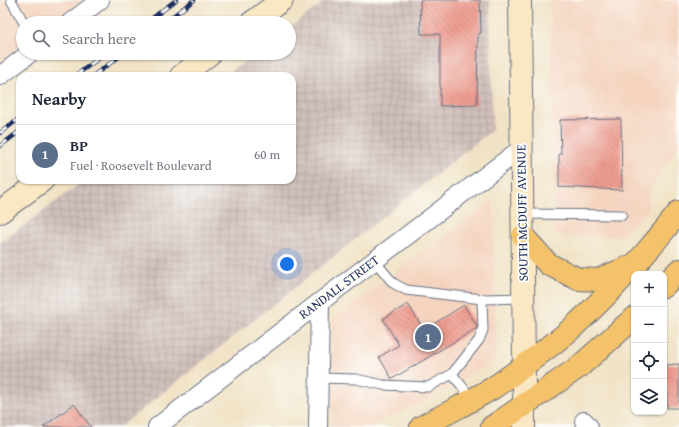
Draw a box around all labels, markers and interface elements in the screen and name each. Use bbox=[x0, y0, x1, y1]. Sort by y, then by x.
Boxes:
search box bbox=[16, 16, 296, 60]
icon: search bbox=[30, 27, 52, 49]
text: Search here bbox=[62, 28, 136, 49]
text: Nearby bbox=[32, 86, 86, 111]
text: BP bbox=[70, 135, 88, 156]
street label: SOUTH MCDUFF AVENUE bbox=[511, 144, 533, 282]
text: 1 bbox=[42, 145, 48, 164]
text: 60 m bbox=[254, 145, 280, 164]
text: Fuel · Roosevelt Boulevard bbox=[70, 156, 212, 175]
street label: RANDALL STREET bbox=[295, 250, 384, 324]
your location bbox=[277, 254, 297, 274]
map controls bbox=[631, 271, 667, 415]
button: + bbox=[631, 271, 667, 307]
button: − bbox=[631, 307, 667, 343]
pin: 1 bbox=[415, 322, 441, 352]
button: locate bbox=[631, 343, 667, 379]
button: layers bbox=[631, 379, 667, 415]

